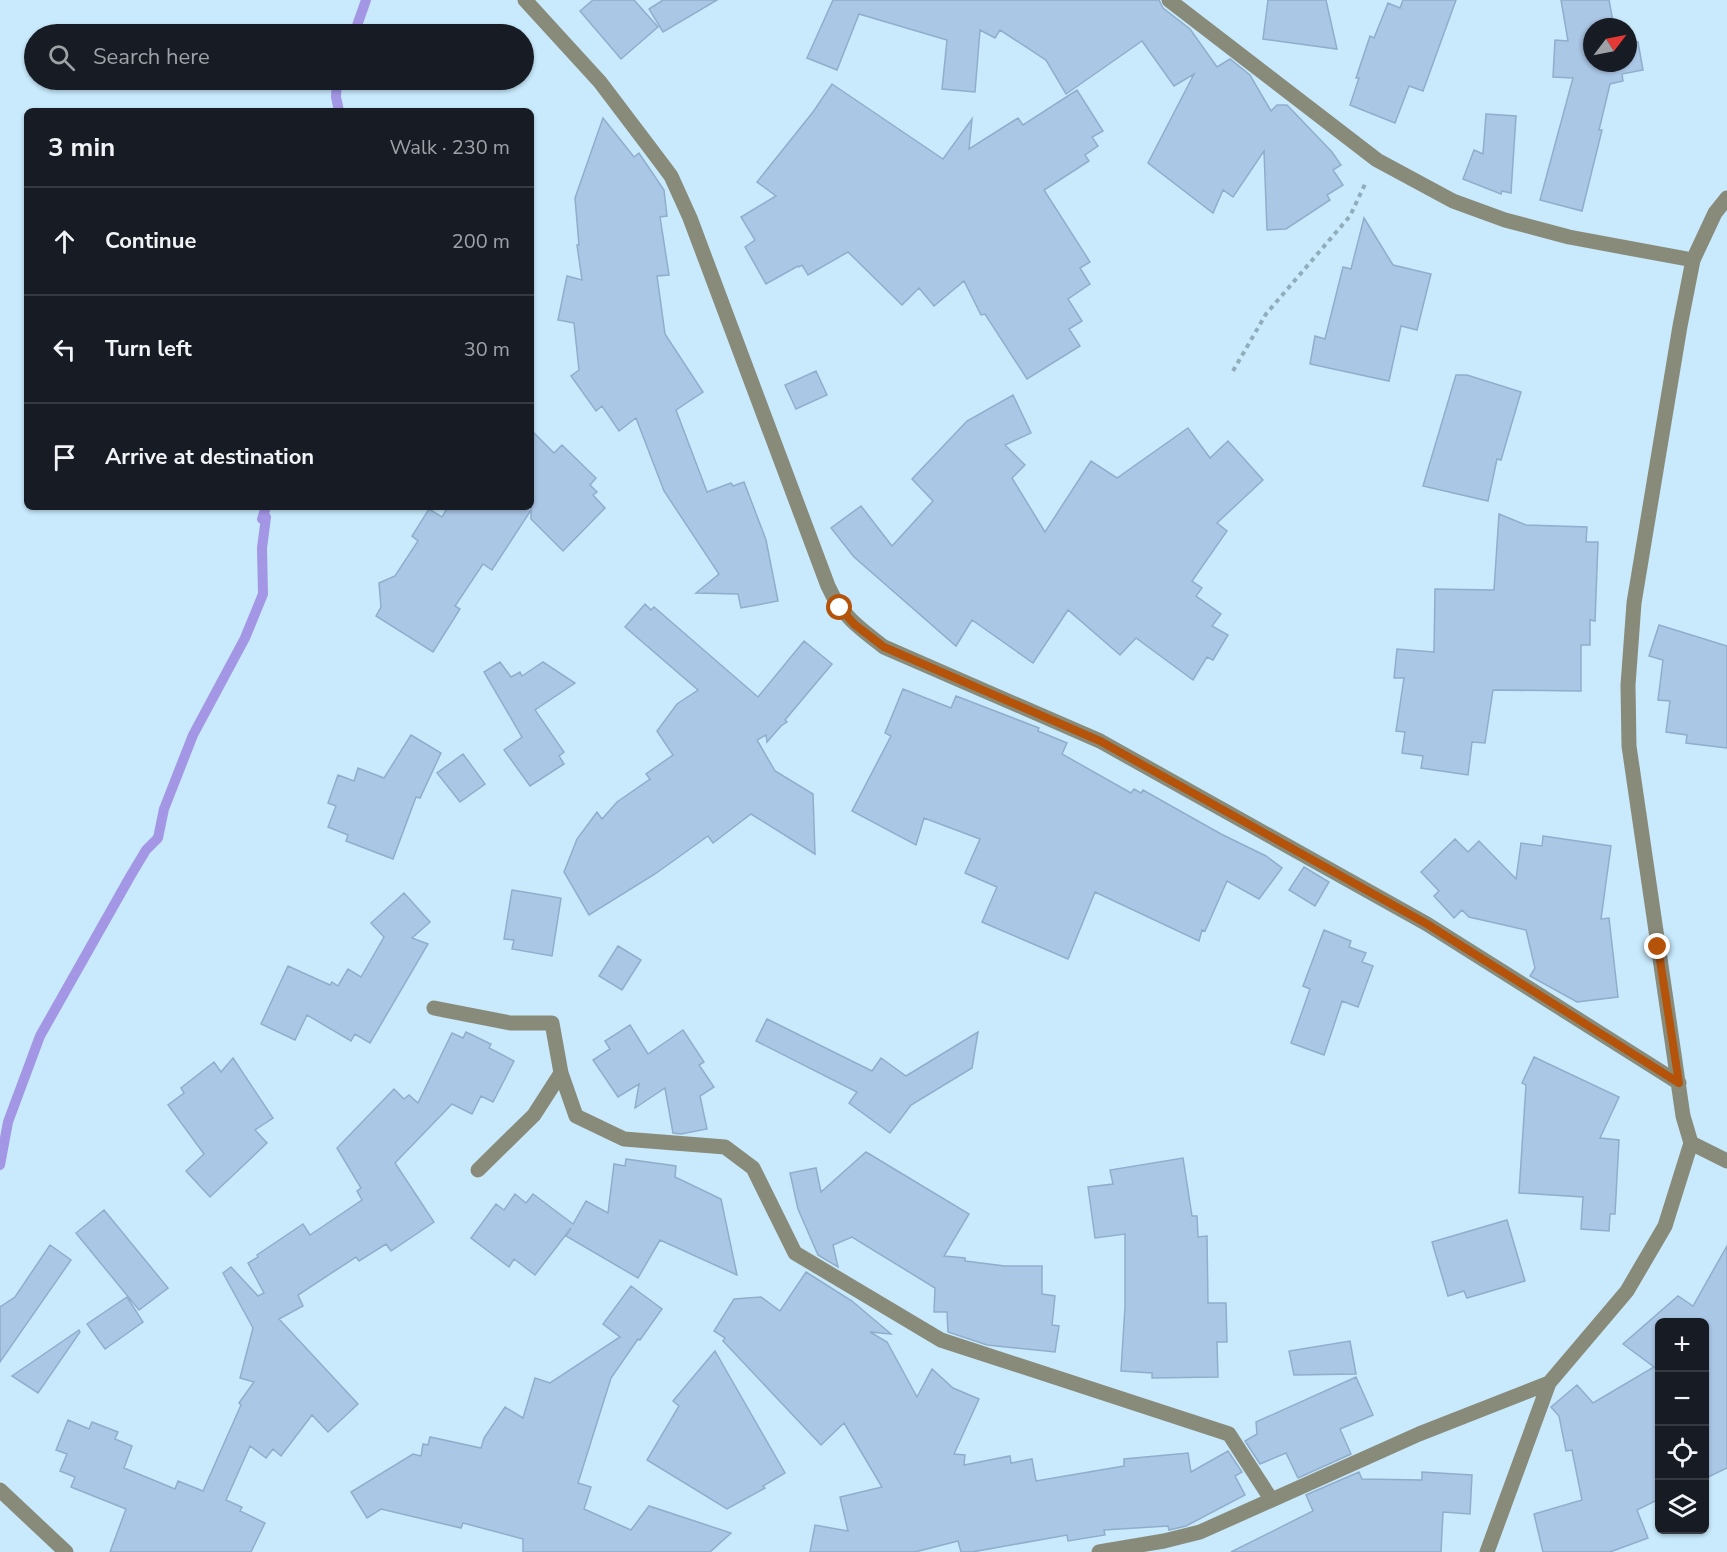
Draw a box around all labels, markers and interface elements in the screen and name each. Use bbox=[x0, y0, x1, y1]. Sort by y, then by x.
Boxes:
north arrow bbox=[1583, 18, 1637, 72]
search box bbox=[24, 24, 534, 90]
icon: search bbox=[45, 41, 78, 74]
text: Search here bbox=[93, 42, 210, 72]
text: 3 min bbox=[48, 130, 115, 165]
text: Walk · 230 m bbox=[390, 134, 510, 161]
icon: ahead bbox=[48, 225, 81, 258]
text: Continue bbox=[105, 226, 196, 256]
text: 200 m bbox=[452, 228, 510, 255]
icon: left bbox=[48, 333, 81, 366]
text: Turn left bbox=[105, 334, 192, 364]
text: 30 m bbox=[464, 336, 510, 363]
icon: arrive bbox=[48, 441, 81, 474]
text: Arrive at destination bbox=[105, 442, 314, 472]
route start bbox=[826, 594, 852, 620]
route end bbox=[1644, 933, 1670, 959]
map controls bbox=[1655, 1318, 1709, 1534]
button: + bbox=[1655, 1318, 1709, 1372]
button: − bbox=[1655, 1372, 1709, 1426]
button: locate bbox=[1655, 1426, 1709, 1480]
button: layers bbox=[1655, 1480, 1709, 1534]

